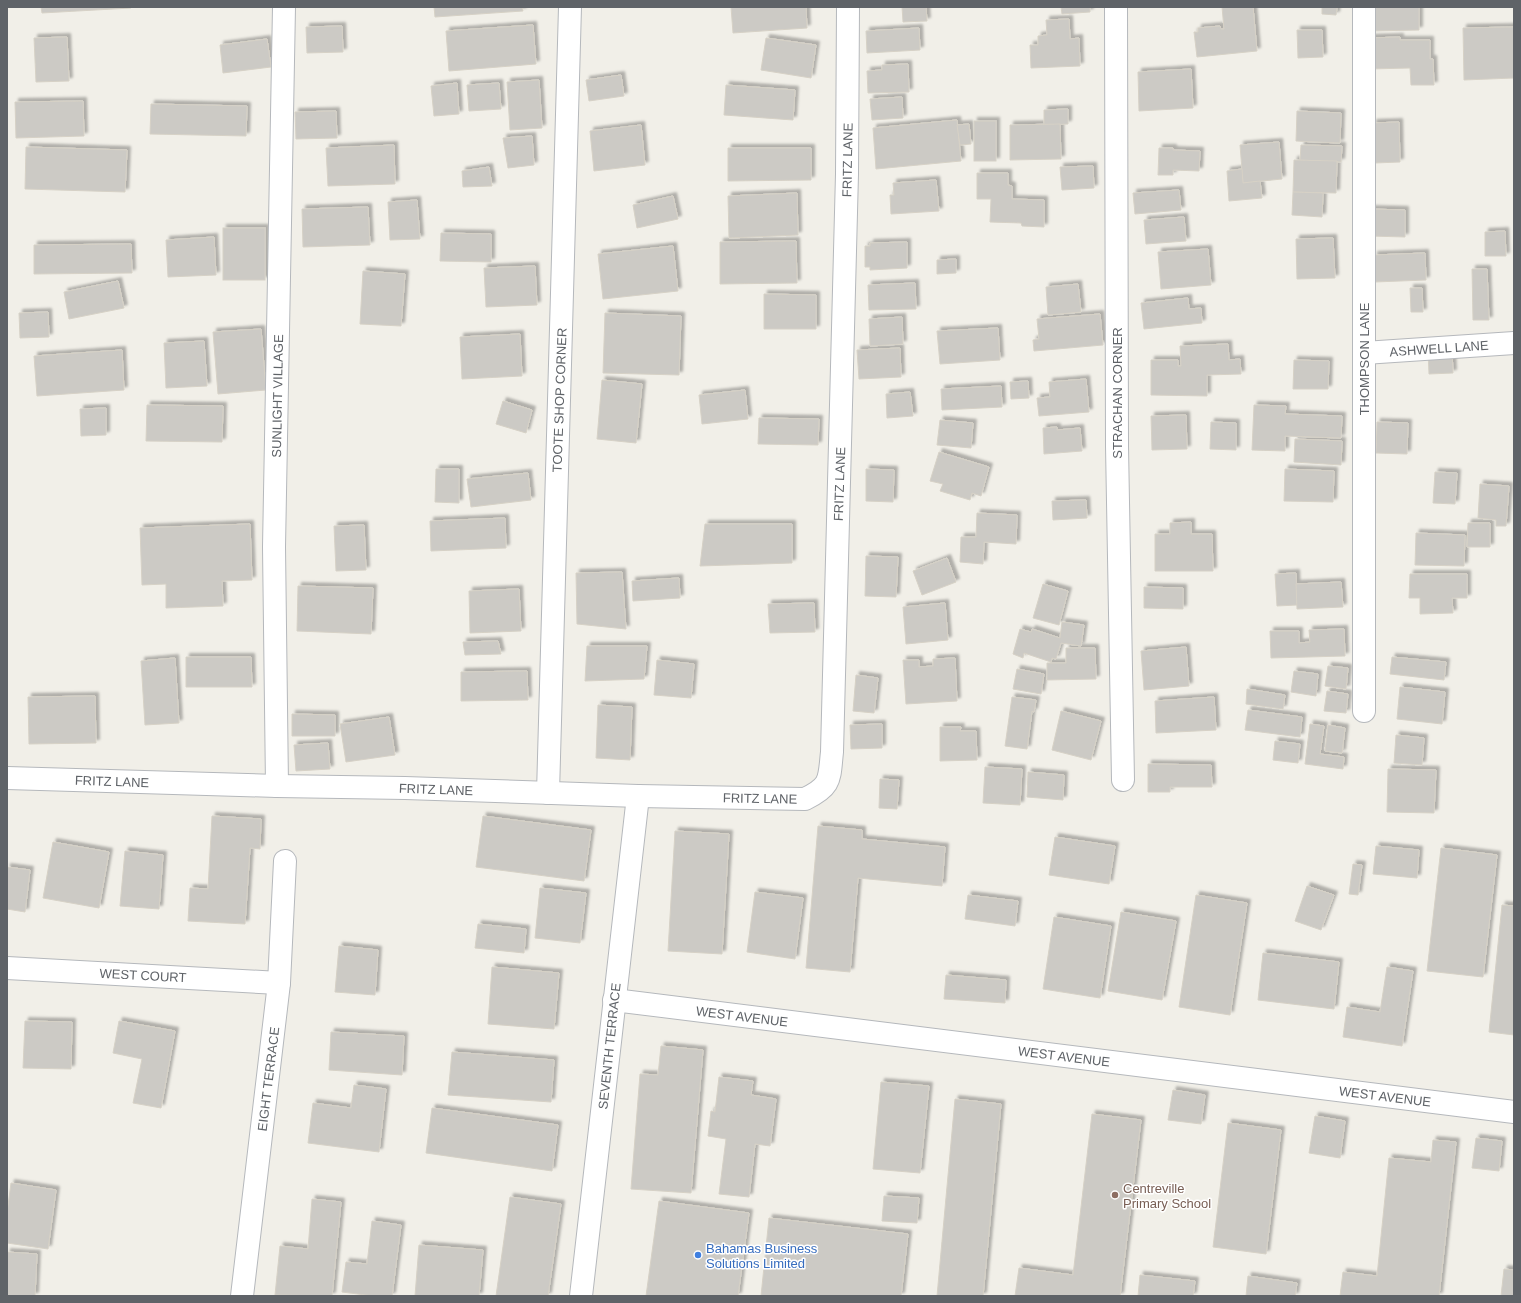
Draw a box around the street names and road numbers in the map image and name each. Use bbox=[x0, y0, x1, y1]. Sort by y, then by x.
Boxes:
street label: FRITZ LANE bbox=[839, 122, 856, 197]
street label: THOMPSON LANE bbox=[1357, 302, 1372, 415]
street label: TOOTE SHOP CORNER bbox=[549, 327, 570, 473]
street label: STRACHAN CORNER bbox=[1110, 327, 1125, 459]
street label: SUNLIGHT VILLAGE bbox=[269, 334, 286, 458]
street label: ASHWELL LANE bbox=[1389, 338, 1489, 359]
street label: FRITZ LANE bbox=[831, 446, 848, 521]
street label: FRITZ LANE bbox=[75, 773, 150, 790]
street label: FRITZ LANE bbox=[399, 781, 474, 798]
street label: FRITZ LANE bbox=[723, 790, 798, 807]
street label: WEST COURT bbox=[99, 966, 187, 985]
street label: SEVENTH TERRACE bbox=[595, 982, 624, 1110]
street label: WEST AVENUE bbox=[695, 1003, 789, 1030]
street label: EIGHT TERRACE bbox=[255, 1026, 282, 1132]
street label: WEST AVENUE bbox=[1017, 1043, 1111, 1070]
street label: WEST AVENUE bbox=[1338, 1083, 1432, 1110]

